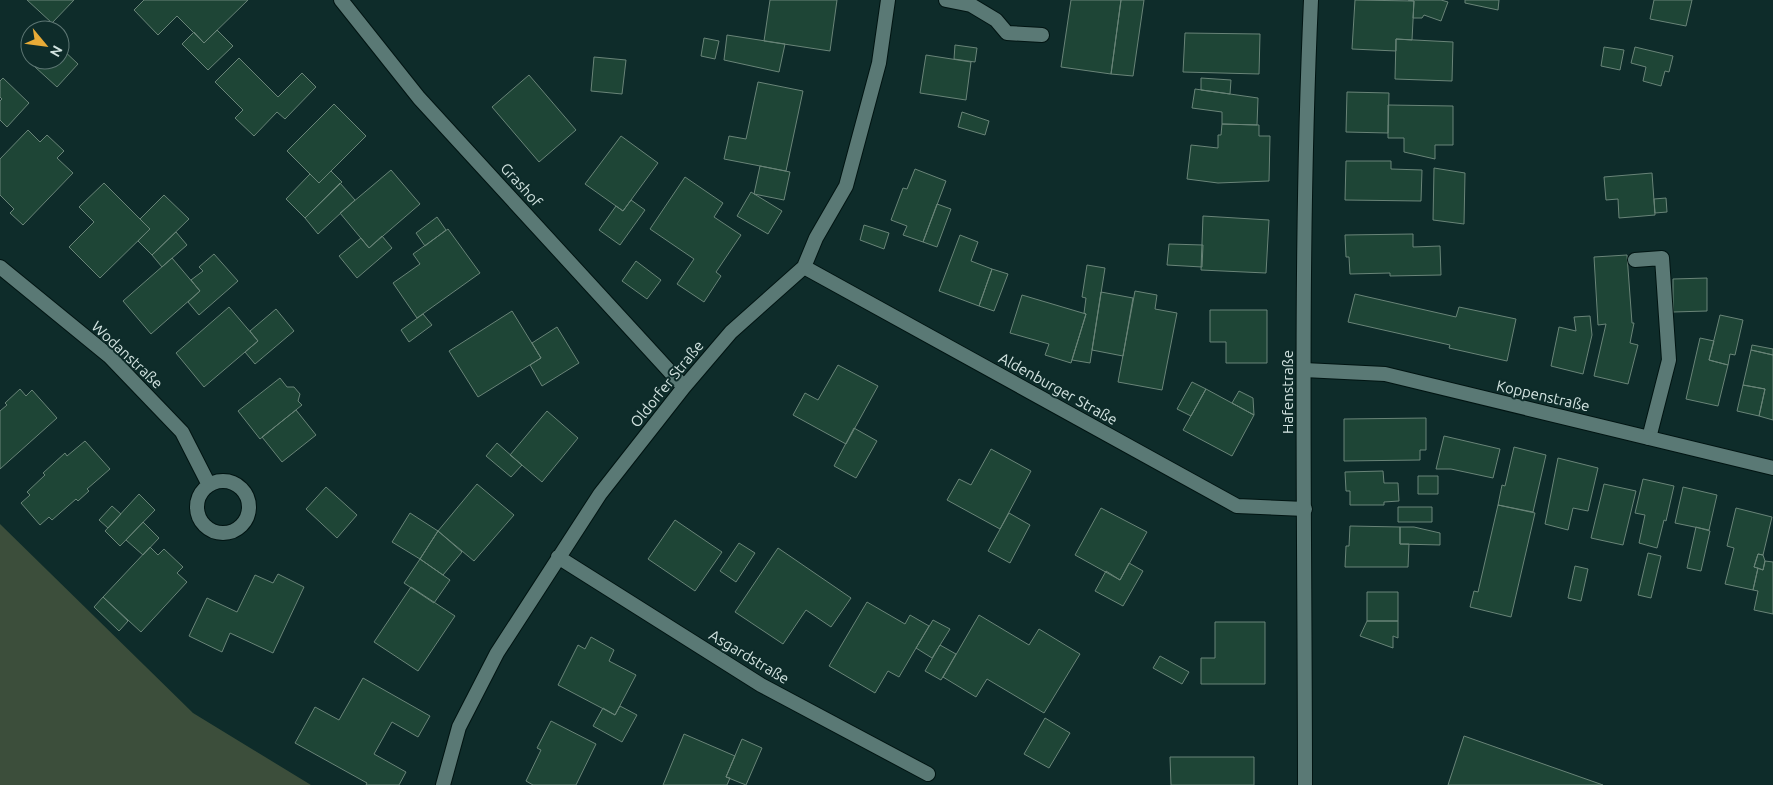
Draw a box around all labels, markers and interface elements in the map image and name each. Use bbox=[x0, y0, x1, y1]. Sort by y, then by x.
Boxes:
north arrow bbox=[20, 20, 70, 70]
text: N bbox=[47, 43, 66, 60]
street label: Grashof bbox=[497, 159, 546, 210]
street label: Wodanstraße bbox=[88, 318, 166, 392]
street label: Oldorfer Straße bbox=[627, 337, 707, 430]
street label: Aldenburger Straße bbox=[996, 349, 1120, 428]
street label: Hafenstraße bbox=[1279, 350, 1296, 434]
street label: Koppenstraße bbox=[1495, 377, 1591, 415]
street label: Asgardstraße bbox=[706, 626, 792, 687]

